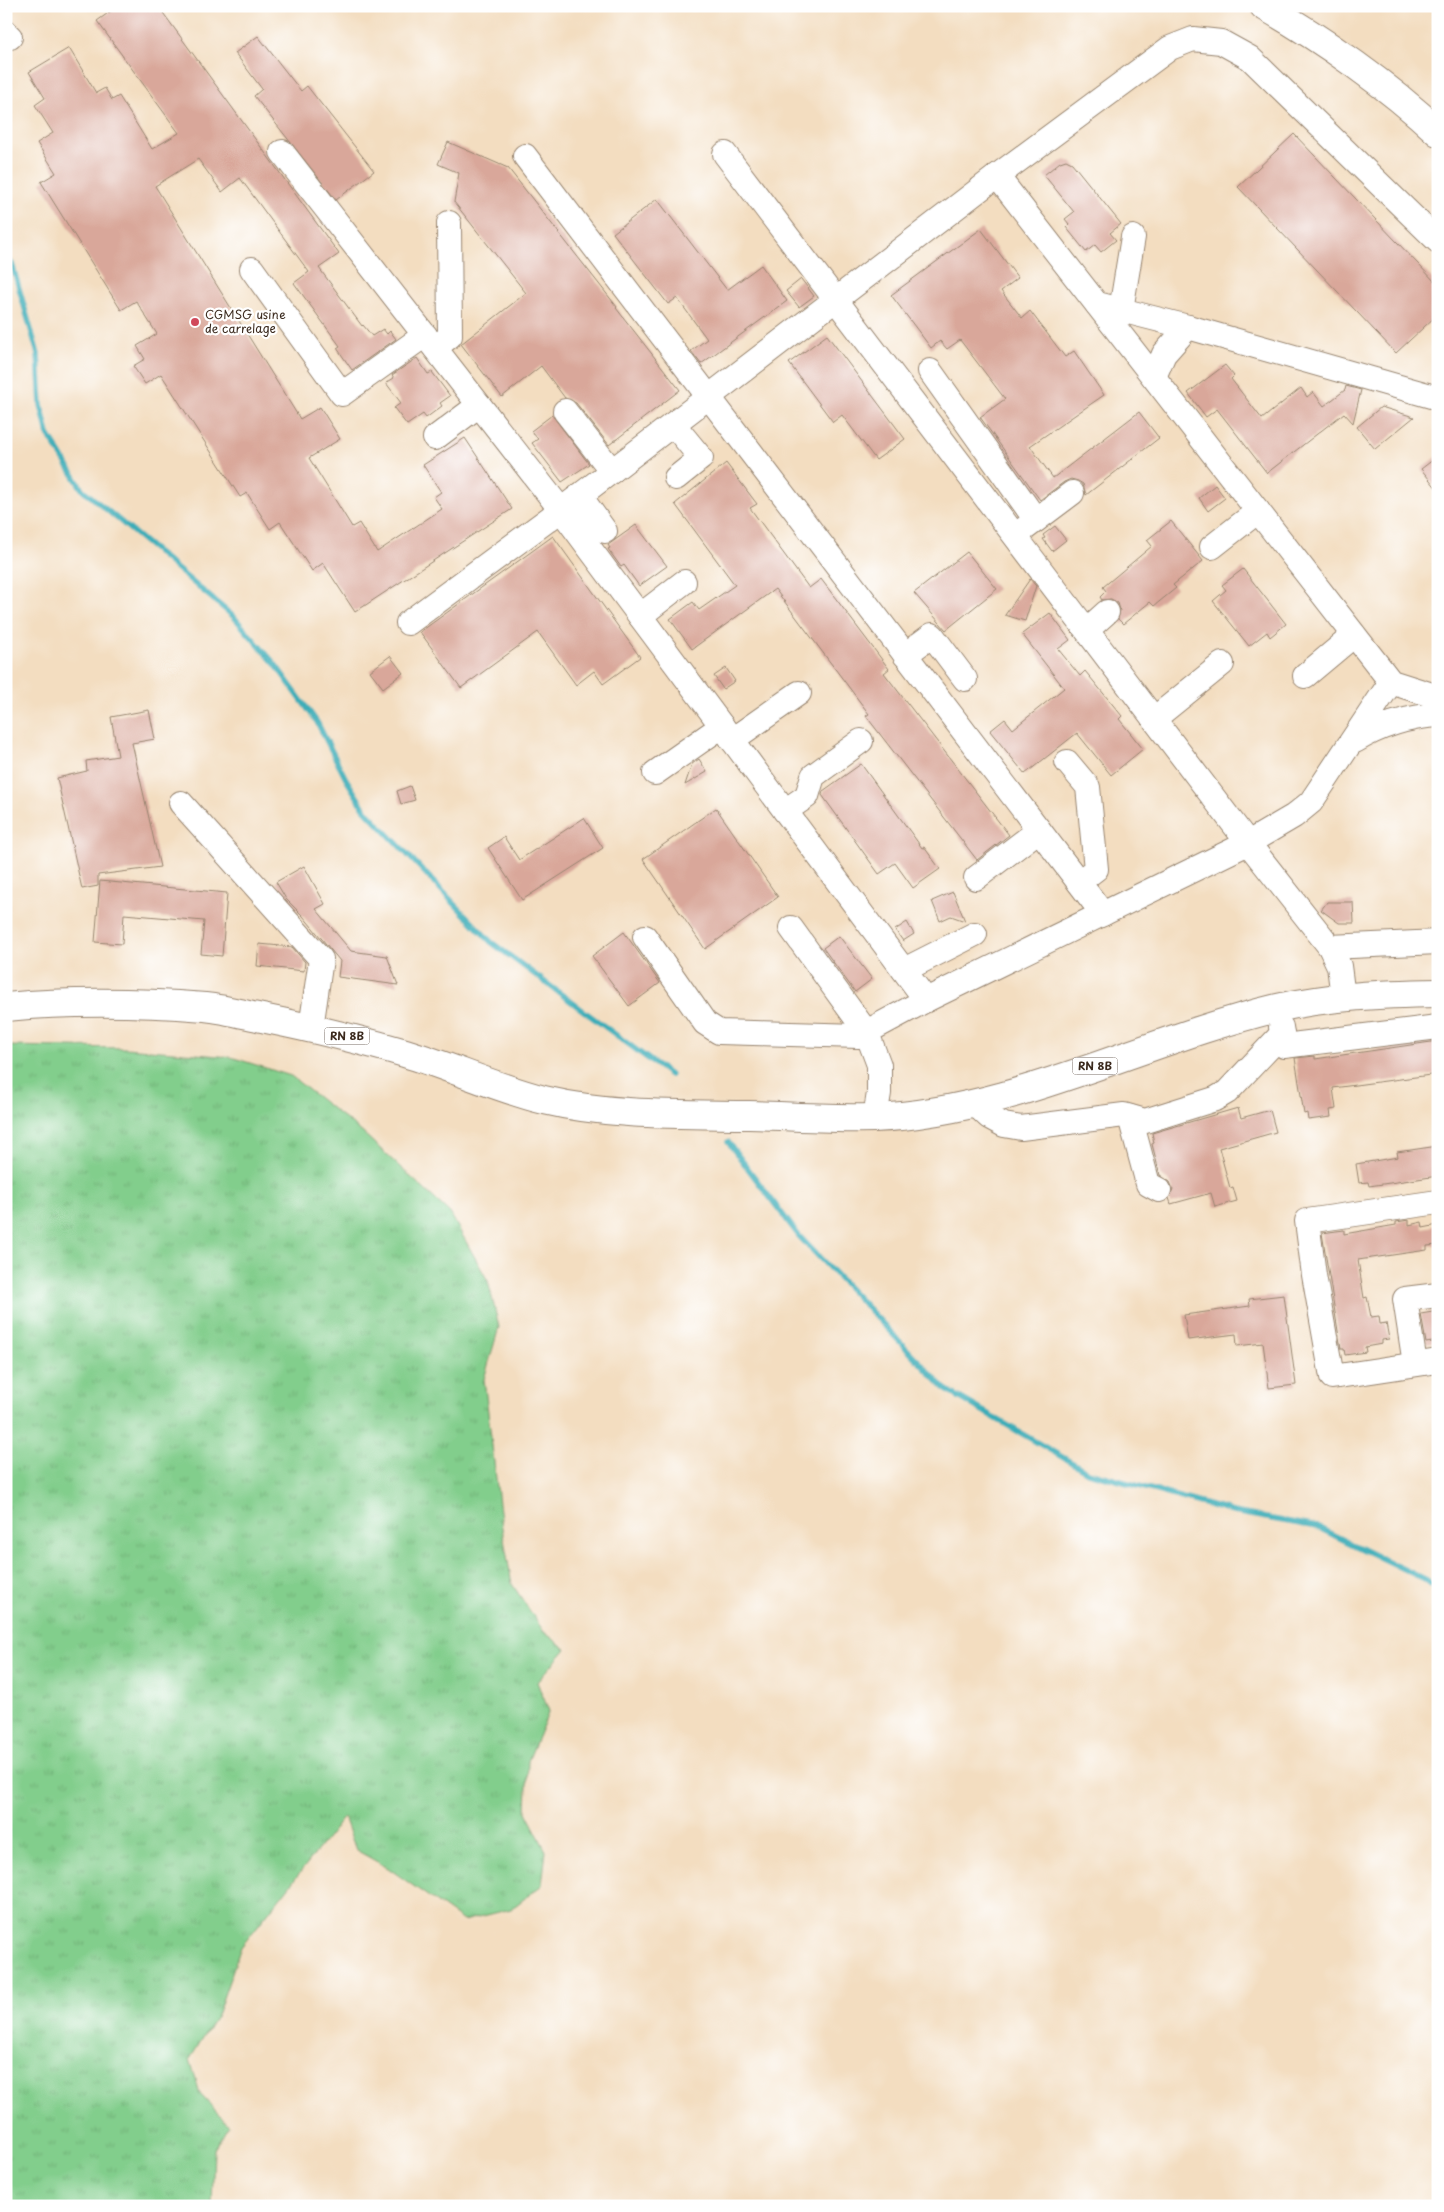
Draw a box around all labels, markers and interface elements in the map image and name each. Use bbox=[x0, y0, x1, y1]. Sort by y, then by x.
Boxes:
place label: CGMSG usine de carrelage bbox=[205, 305, 286, 337]
marker: CGMSG usine de carrelage bbox=[189, 316, 201, 328]
road number: RN 8B bbox=[324, 1028, 370, 1044]
road number: RN 8B bbox=[1072, 1058, 1118, 1074]

